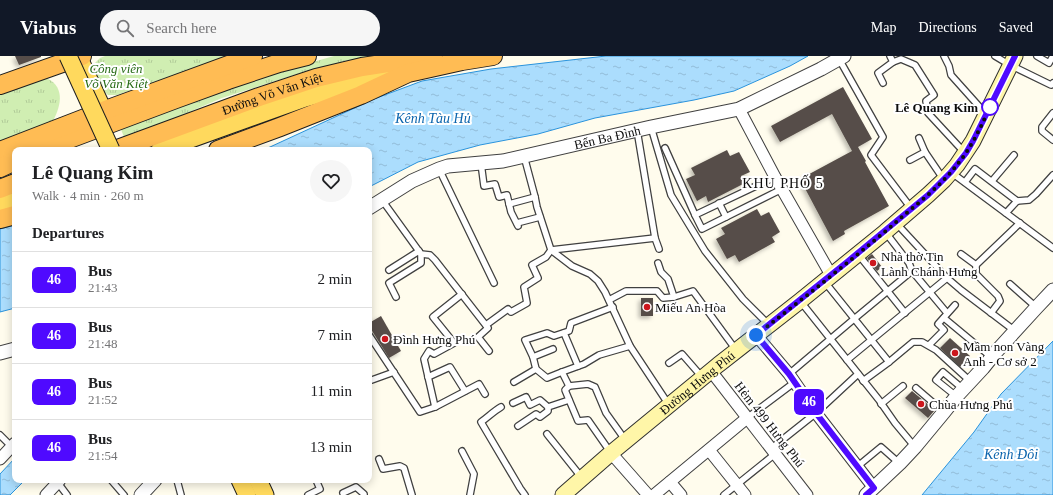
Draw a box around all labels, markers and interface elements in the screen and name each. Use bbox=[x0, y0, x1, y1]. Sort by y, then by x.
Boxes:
search box bbox=[100, 10, 380, 46]
text: Viabus bbox=[20, 17, 76, 38]
icon: search bbox=[114, 17, 136, 39]
text: Search here bbox=[146, 20, 217, 36]
text: Map bbox=[871, 20, 896, 35]
text: Directions bbox=[918, 20, 977, 35]
text: Saved bbox=[999, 20, 1033, 35]
park label: Công viên Võ Văn Kiệt bbox=[84, 61, 148, 91]
street label: Đường Võ Văn Kiệt bbox=[220, 70, 324, 118]
marker: Lê Quang Kim bbox=[981, 98, 999, 116]
place label: Lê Quang Kim bbox=[895, 100, 978, 115]
water label: Kênh Tàu Hủ bbox=[394, 111, 471, 126]
street label: Bến Ba Đình bbox=[573, 123, 643, 152]
button: heart bbox=[310, 160, 352, 202]
text: Lê Quang Kim bbox=[32, 162, 153, 183]
district label: KHU PHỐ 5 bbox=[742, 174, 824, 191]
text: Walk · 4 min · 260 m bbox=[32, 188, 144, 203]
text: Departures bbox=[32, 225, 104, 241]
place label: Nhà thờ Tin Lành Chánh Hưng bbox=[881, 249, 978, 279]
marker: Nhà thờ Tin Lành Chánh Hưng bbox=[868, 258, 878, 268]
text: Bus bbox=[88, 263, 112, 279]
text: 2 min bbox=[317, 271, 352, 287]
text: 46 bbox=[47, 272, 61, 287]
text: 21:43 bbox=[88, 280, 118, 295]
place label: Miếu An Hòa bbox=[655, 300, 726, 315]
marker: Miếu An Hòa bbox=[642, 302, 652, 312]
text: Bus bbox=[88, 319, 112, 335]
your location bbox=[746, 325, 766, 345]
text: 7 min bbox=[317, 327, 352, 343]
text: 46 bbox=[47, 328, 61, 343]
place label: Đình Hưng Phú bbox=[393, 332, 476, 347]
marker: Đình Hưng Phú bbox=[380, 334, 390, 344]
text: 21:48 bbox=[88, 336, 118, 351]
place label: Mầm non Vàng Anh - Cơ sở 2 bbox=[963, 339, 1045, 369]
street label: Đường Hưng Phú bbox=[657, 348, 738, 418]
marker: Mầm non Vàng Anh - Cơ sở 2 bbox=[950, 348, 960, 358]
text: Bus bbox=[88, 375, 112, 391]
street label: Hẻm 499 Hưng Phú bbox=[732, 379, 808, 470]
text: 11 min bbox=[310, 383, 352, 399]
text: 46 bbox=[47, 384, 61, 399]
line badge: 46 bbox=[791, 389, 827, 415]
text: 21:52 bbox=[88, 392, 118, 407]
text: 46 bbox=[802, 394, 816, 409]
place label: Chùa Hưng Phú bbox=[929, 397, 1013, 412]
marker: Chùa Hưng Phú bbox=[916, 399, 926, 409]
text: Bus bbox=[88, 431, 112, 447]
text: 13 min bbox=[310, 439, 352, 455]
text: 46 bbox=[47, 440, 61, 455]
water label: Kênh Đôi bbox=[983, 447, 1038, 462]
text: 21:54 bbox=[88, 448, 118, 463]

